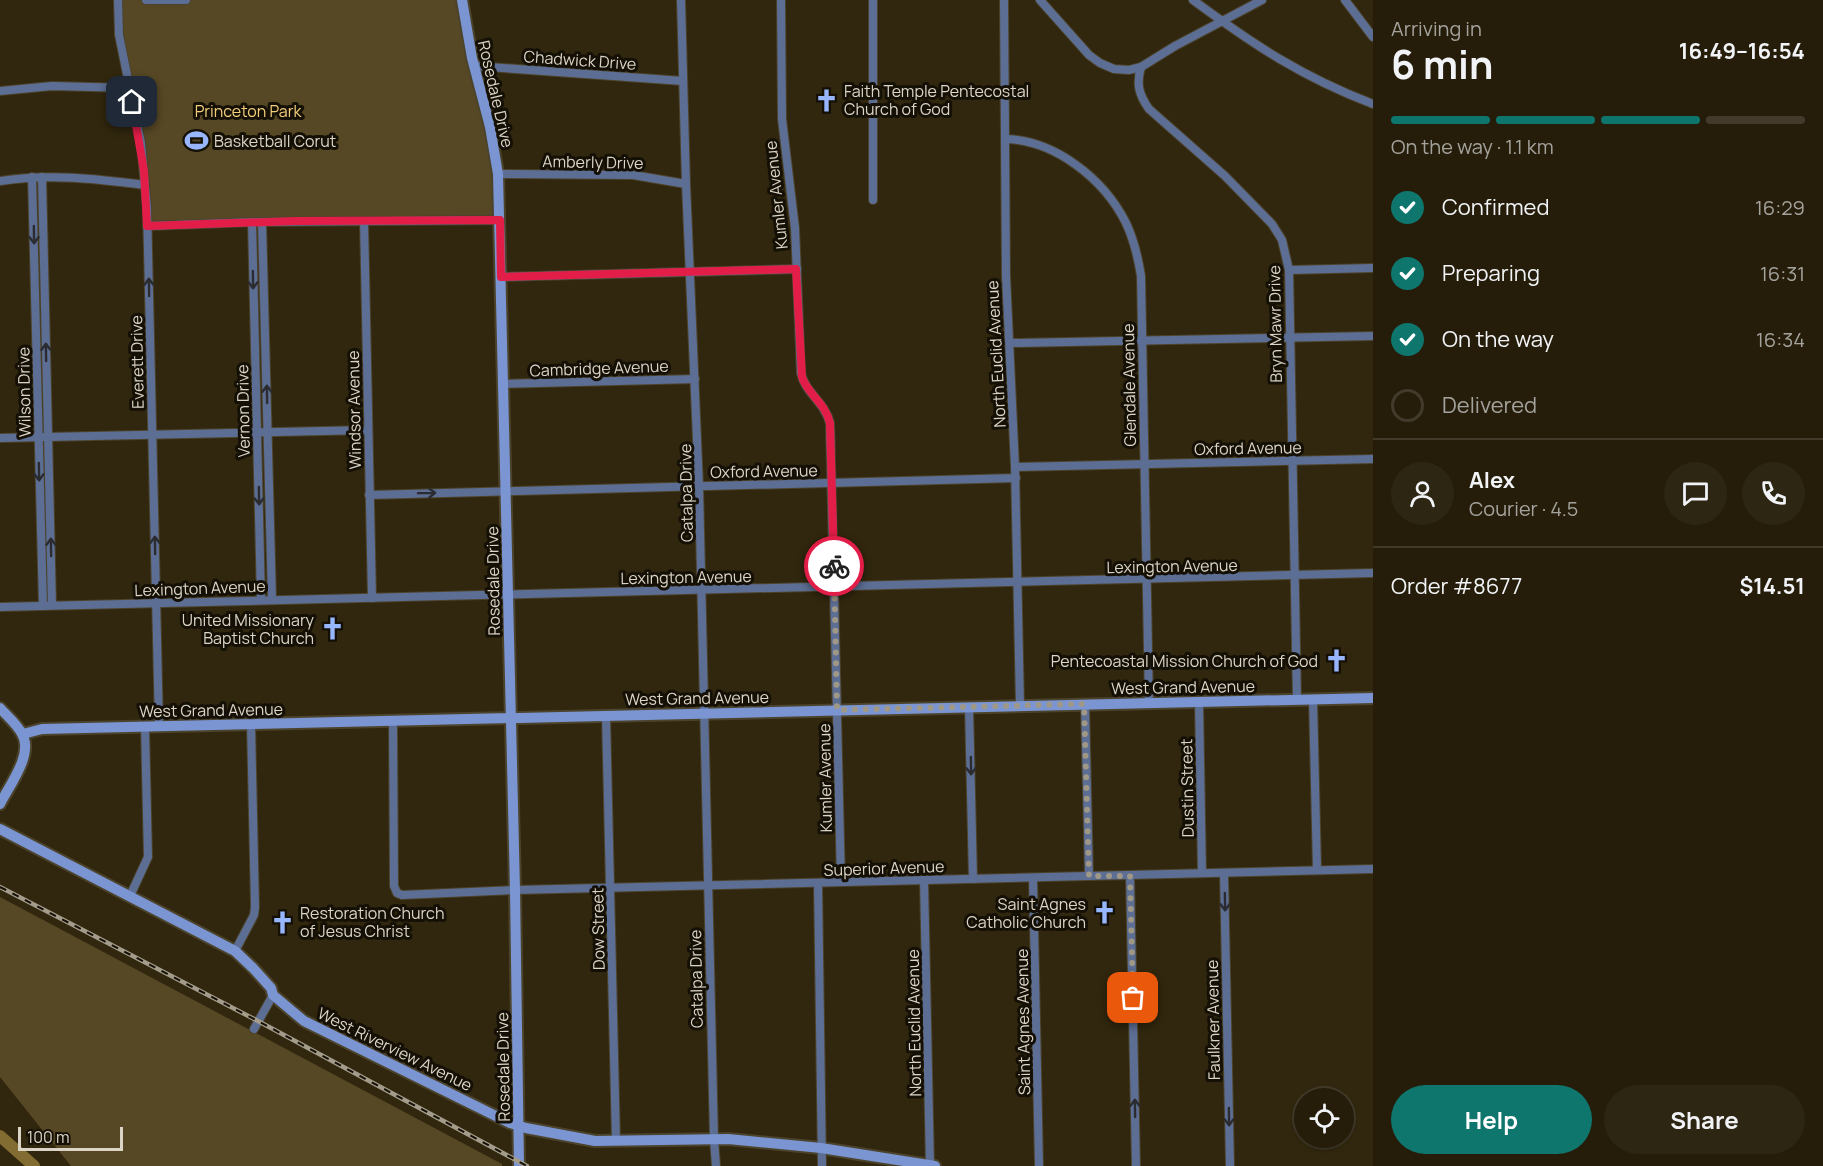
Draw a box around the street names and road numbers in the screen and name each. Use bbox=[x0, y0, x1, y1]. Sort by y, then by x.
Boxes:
street label: Rosedale Drive bbox=[473, 38, 519, 150]
street label: Chadwick Drive bbox=[523, 45, 637, 75]
street label: Kumler Avenue bbox=[759, 140, 793, 250]
street label: Amberly Drive bbox=[542, 150, 644, 174]
street label: Bryn Mawr Drive bbox=[1263, 265, 1287, 383]
street label: North Euclid Avenue bbox=[981, 280, 1011, 428]
street label: Everett Drive bbox=[125, 315, 149, 409]
street label: Glendale Avenue bbox=[1117, 323, 1141, 447]
street label: Wilson Drive bbox=[12, 347, 36, 437]
street label: Windsor Avenue bbox=[342, 350, 366, 470]
street label: Cambridge Avenue bbox=[529, 355, 669, 381]
street label: Vernon Drive bbox=[231, 364, 255, 458]
street label: Oxford Avenue bbox=[1194, 436, 1302, 460]
street label: Catalpa Drive bbox=[674, 444, 698, 542]
street label: Oxford Avenue bbox=[710, 459, 818, 483]
street label: Rosedale Drive bbox=[481, 526, 505, 636]
street label: Lexington Avenue bbox=[1106, 554, 1238, 578]
street label: Lexington Avenue bbox=[620, 565, 752, 589]
street label: Lexington Avenue bbox=[134, 575, 266, 601]
street label: West Grand Avenue bbox=[1111, 675, 1255, 699]
street label: West Grand Avenue bbox=[625, 686, 769, 710]
street label: West Grand Avenue bbox=[139, 698, 283, 722]
street label: Kumler Avenue bbox=[813, 723, 837, 833]
street label: Dustin Street bbox=[1175, 739, 1199, 837]
street label: Superior Avenue bbox=[823, 855, 945, 881]
street label: Dow Street bbox=[586, 888, 610, 970]
street label: Catalpa Drive bbox=[684, 930, 708, 1028]
street label: North Euclid Avenue bbox=[902, 949, 926, 1097]
street label: Saint Agnes Avenue bbox=[1011, 949, 1035, 1095]
street label: Faulkner Avenue bbox=[1201, 960, 1225, 1080]
street label: West Riverview Avenue bbox=[314, 1002, 476, 1096]
street label: Rosedale Drive bbox=[491, 1012, 515, 1122]

